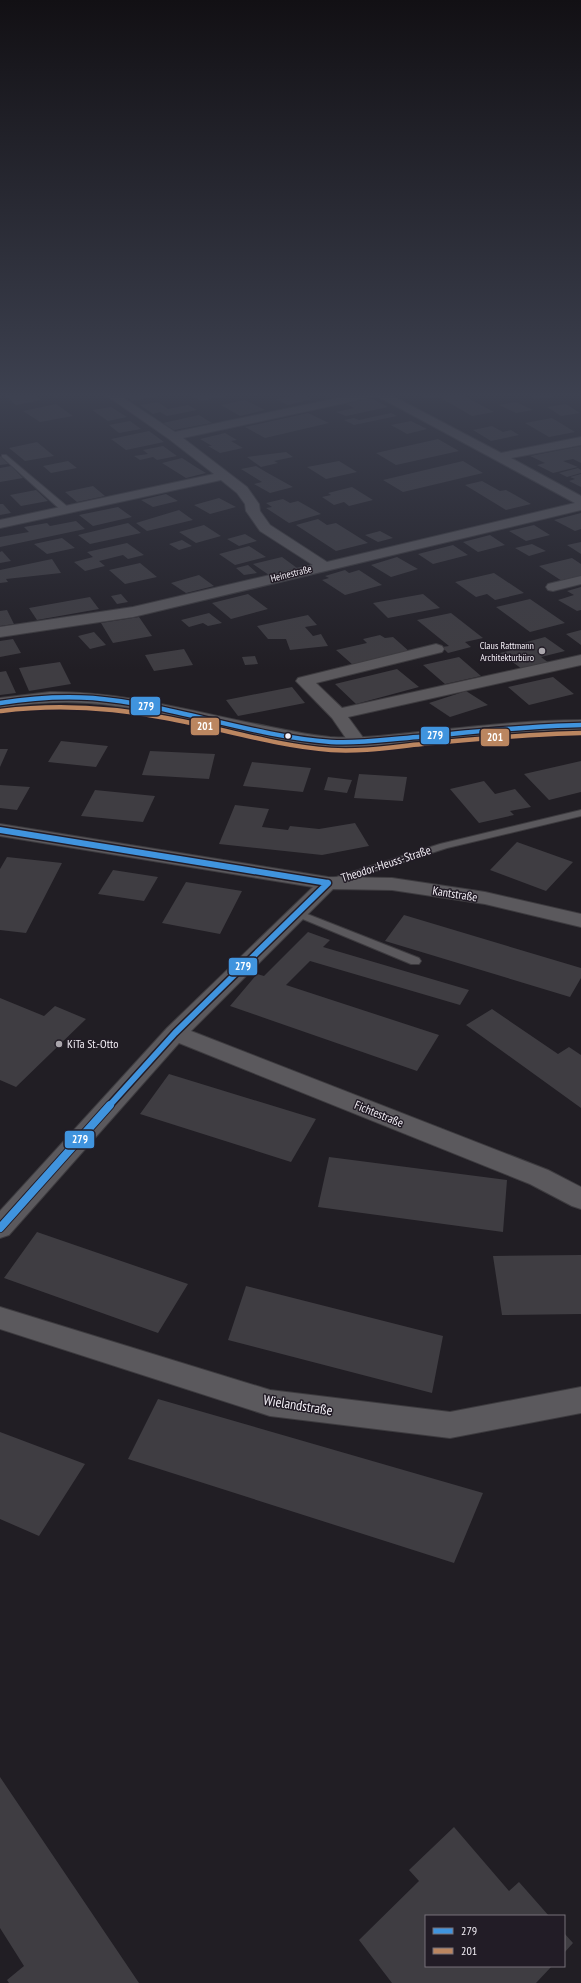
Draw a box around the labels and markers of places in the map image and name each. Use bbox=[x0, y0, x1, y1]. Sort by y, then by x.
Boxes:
place label: Claus Rattmann Architekturbüro bbox=[480, 639, 534, 664]
marker: Claus Rattmann Architekturbüro bbox=[537, 646, 547, 656]
unlabelled marker bbox=[283, 731, 293, 741]
place label: KiTa St.-Otto bbox=[67, 1036, 118, 1051]
marker: KiTa St.-Otto bbox=[54, 1039, 64, 1049]

